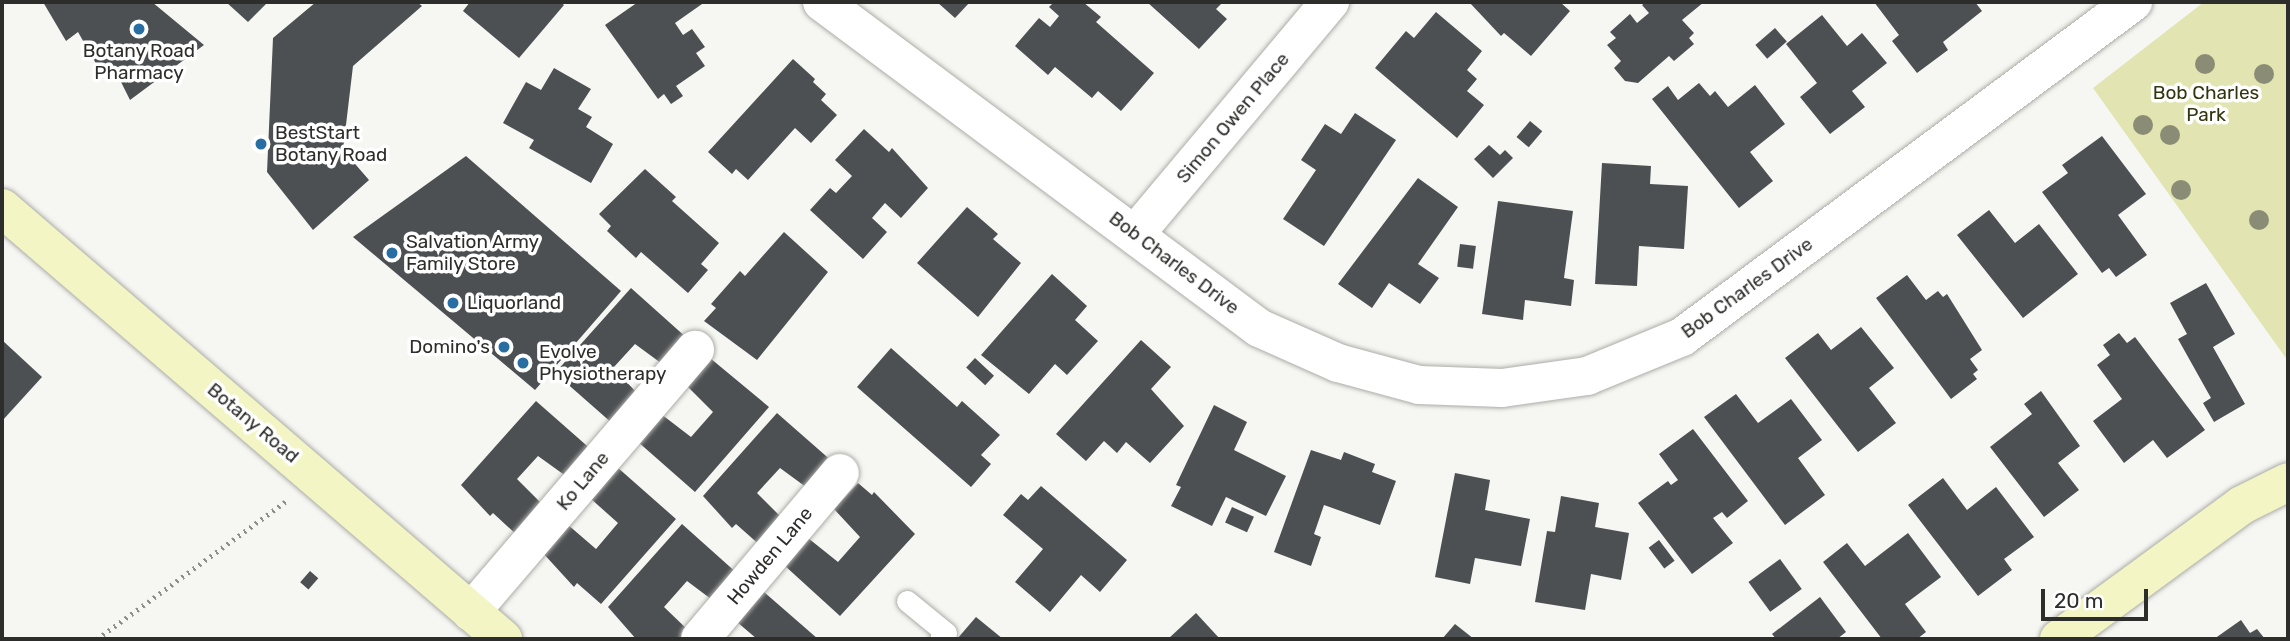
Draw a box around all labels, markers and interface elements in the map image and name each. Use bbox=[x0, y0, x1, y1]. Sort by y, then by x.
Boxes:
marker: Botany Road Pharmacy bbox=[131, 21, 147, 37]
place label: Botany Road Pharmacy bbox=[83, 40, 195, 84]
street label: Simon Owen Place bbox=[1172, 48, 1294, 188]
park label: Bob Charles Park bbox=[2153, 82, 2259, 126]
place label: BestStart Botany Road bbox=[275, 122, 388, 166]
marker: BestStart Botany Road bbox=[253, 136, 269, 152]
street label: Bob Charles Drive bbox=[1105, 207, 1243, 319]
place label: Salvation Army Family Store bbox=[406, 231, 540, 275]
street label: Bob Charles Drive bbox=[1677, 233, 1817, 343]
marker: Salvation Army Family Store bbox=[384, 245, 400, 261]
place label: Liquorland bbox=[467, 292, 561, 314]
marker: Liquorland bbox=[445, 295, 461, 311]
place label: Domino's bbox=[409, 336, 490, 358]
marker: Domino's bbox=[496, 339, 512, 355]
place label: Evolve Physiotherapy bbox=[539, 341, 666, 385]
marker: Evolve Physiotherapy bbox=[513, 353, 533, 373]
street label: Botany Road bbox=[202, 378, 304, 468]
street label: Ko Lane bbox=[552, 447, 614, 515]
street label: Howden Lane bbox=[722, 502, 818, 610]
scale bar bbox=[2045, 574, 2152, 618]
text: 20 m bbox=[2054, 588, 2103, 613]

